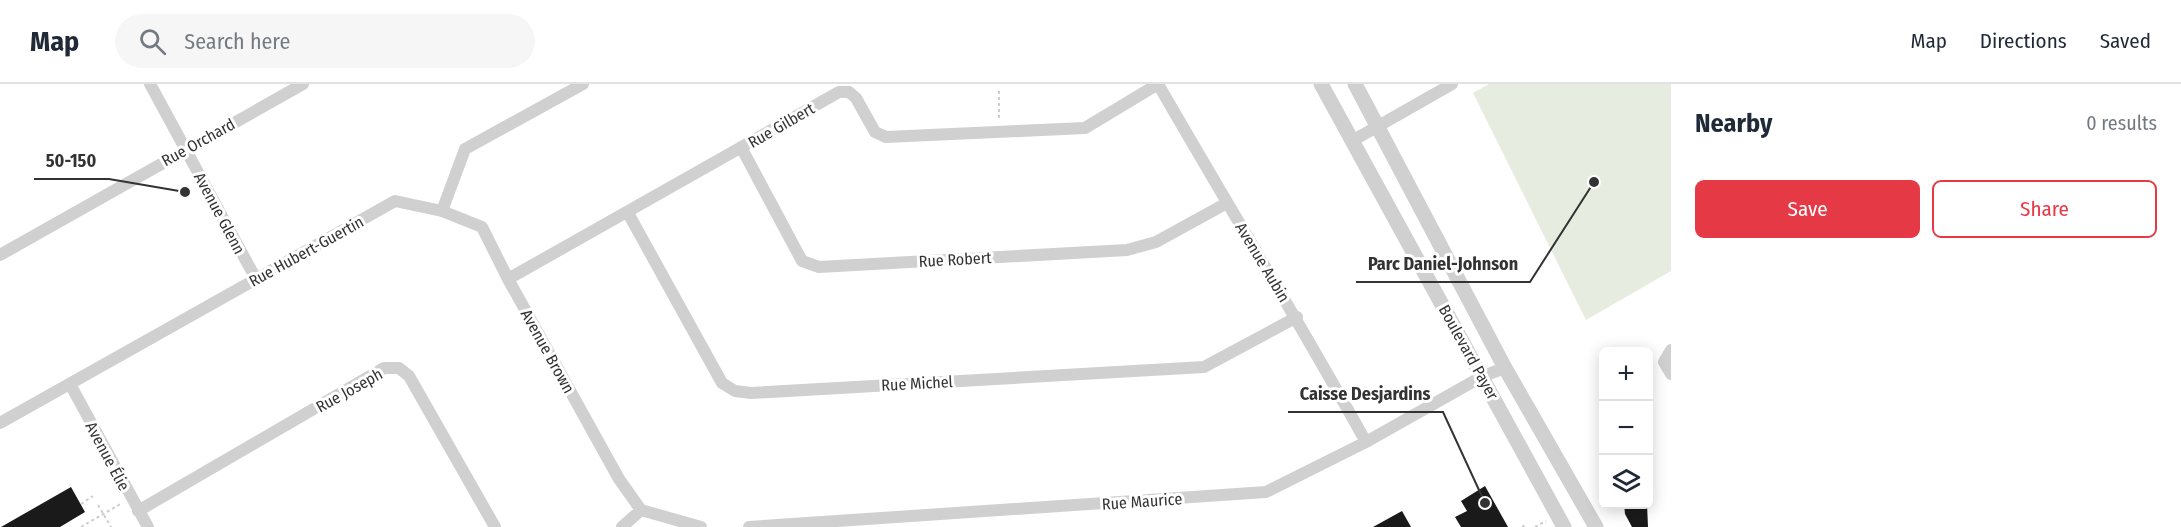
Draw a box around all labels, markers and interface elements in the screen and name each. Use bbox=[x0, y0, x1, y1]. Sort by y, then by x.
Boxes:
search box bbox=[115, 14, 535, 68]
text: Map bbox=[30, 25, 79, 58]
icon: search bbox=[136, 25, 169, 58]
text: Search here bbox=[184, 28, 290, 55]
text: Map bbox=[1910, 28, 1947, 54]
text: Directions bbox=[1980, 28, 2067, 54]
text: Saved bbox=[2100, 28, 2151, 54]
street label: Rue Gilbert bbox=[745, 98, 818, 152]
text: Nearby bbox=[1695, 108, 1772, 139]
text: 0 results bbox=[2086, 111, 2157, 135]
street label: Rue Orchard bbox=[158, 115, 238, 170]
callout: 50-150 bbox=[34, 143, 109, 179]
text: 50-150 bbox=[46, 150, 96, 172]
street label: Avenue Glenn bbox=[190, 169, 249, 257]
button: Save bbox=[1695, 180, 1920, 238]
button: Share bbox=[1932, 180, 2157, 238]
street label: Rue Hubert-Guertin bbox=[246, 212, 367, 291]
street label: Avenue Aubin bbox=[1231, 219, 1294, 306]
callout: Parc Daniel-Johnson bbox=[1356, 246, 1530, 282]
street label: Rue Robert bbox=[918, 248, 993, 271]
text: Parc Daniel-Johnson bbox=[1368, 253, 1518, 275]
street label: Boulevard Payer bbox=[1435, 302, 1503, 403]
street label: Avenue Brown bbox=[517, 306, 578, 397]
map controls bbox=[1599, 347, 1653, 509]
button: + bbox=[1599, 347, 1653, 401]
street label: Rue Joseph bbox=[313, 364, 386, 416]
street label: Rue Michel bbox=[881, 372, 953, 395]
callout: Caisse Desjardins bbox=[1288, 376, 1443, 412]
text: Caisse Desjardins bbox=[1300, 383, 1430, 405]
button: − bbox=[1599, 401, 1653, 455]
street label: Avenue Élie bbox=[81, 418, 134, 494]
button: layers bbox=[1599, 455, 1653, 509]
street label: Rue Maurice bbox=[1101, 489, 1183, 514]

